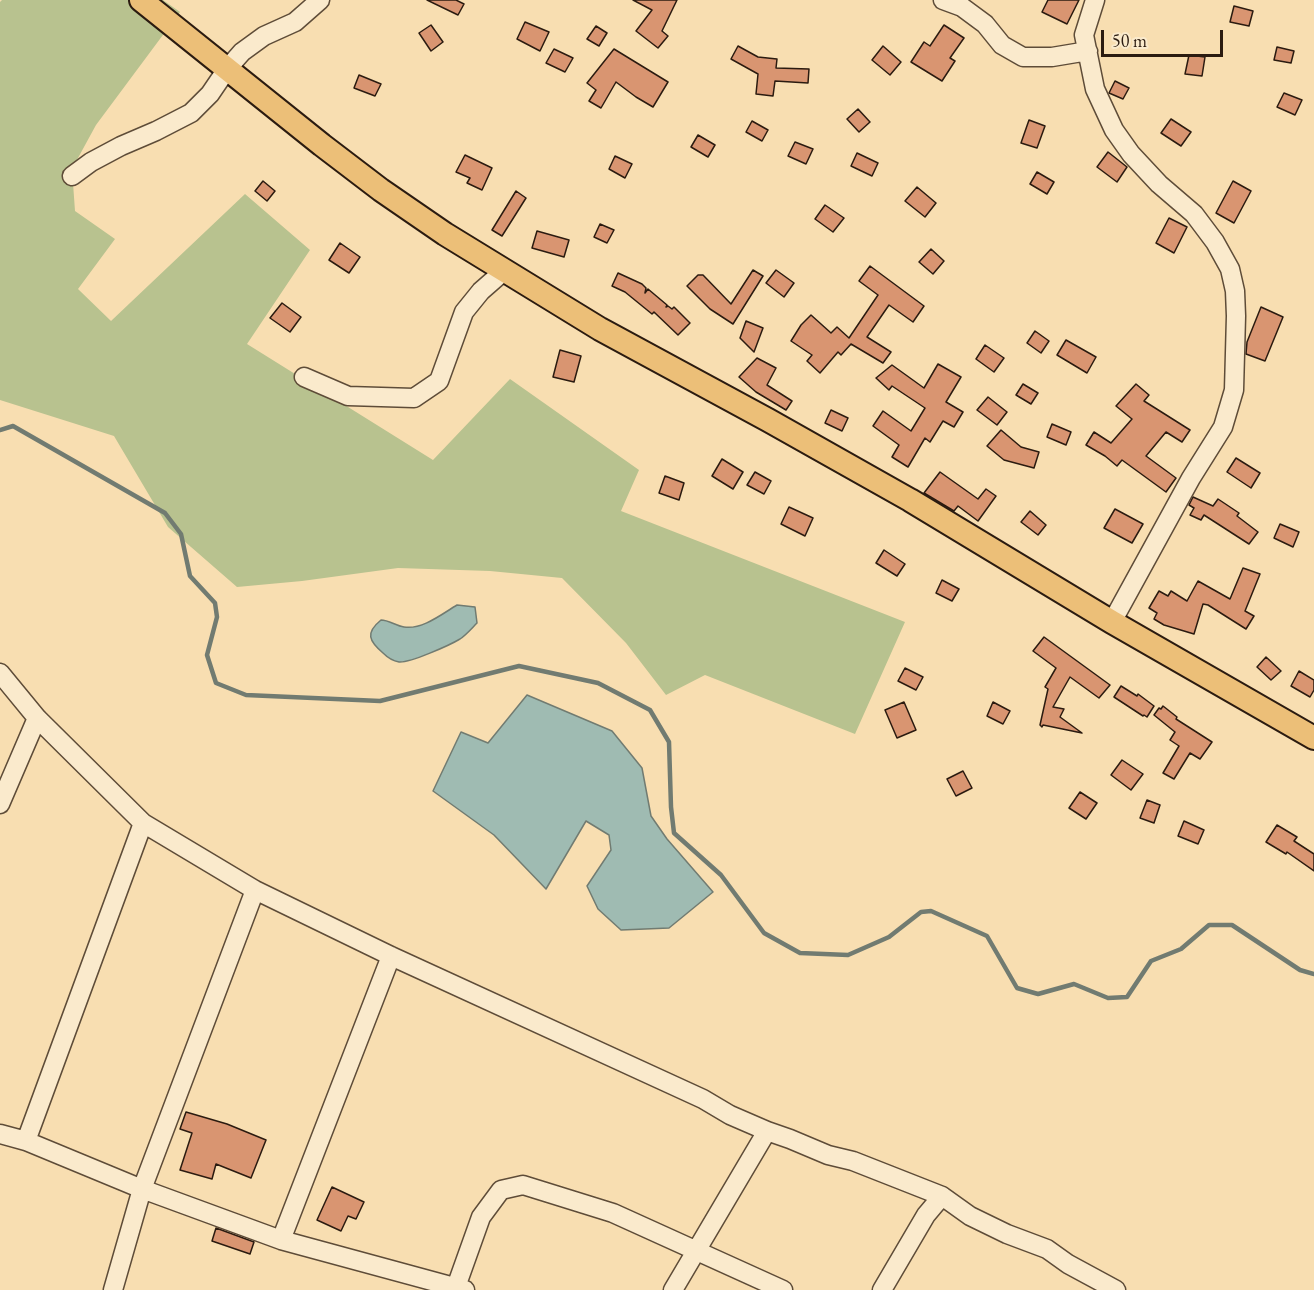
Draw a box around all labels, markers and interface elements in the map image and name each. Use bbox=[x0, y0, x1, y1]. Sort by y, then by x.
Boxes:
scale bar bbox=[1104, 18, 1226, 56]
text: 50 m bbox=[1112, 29, 1147, 52]

